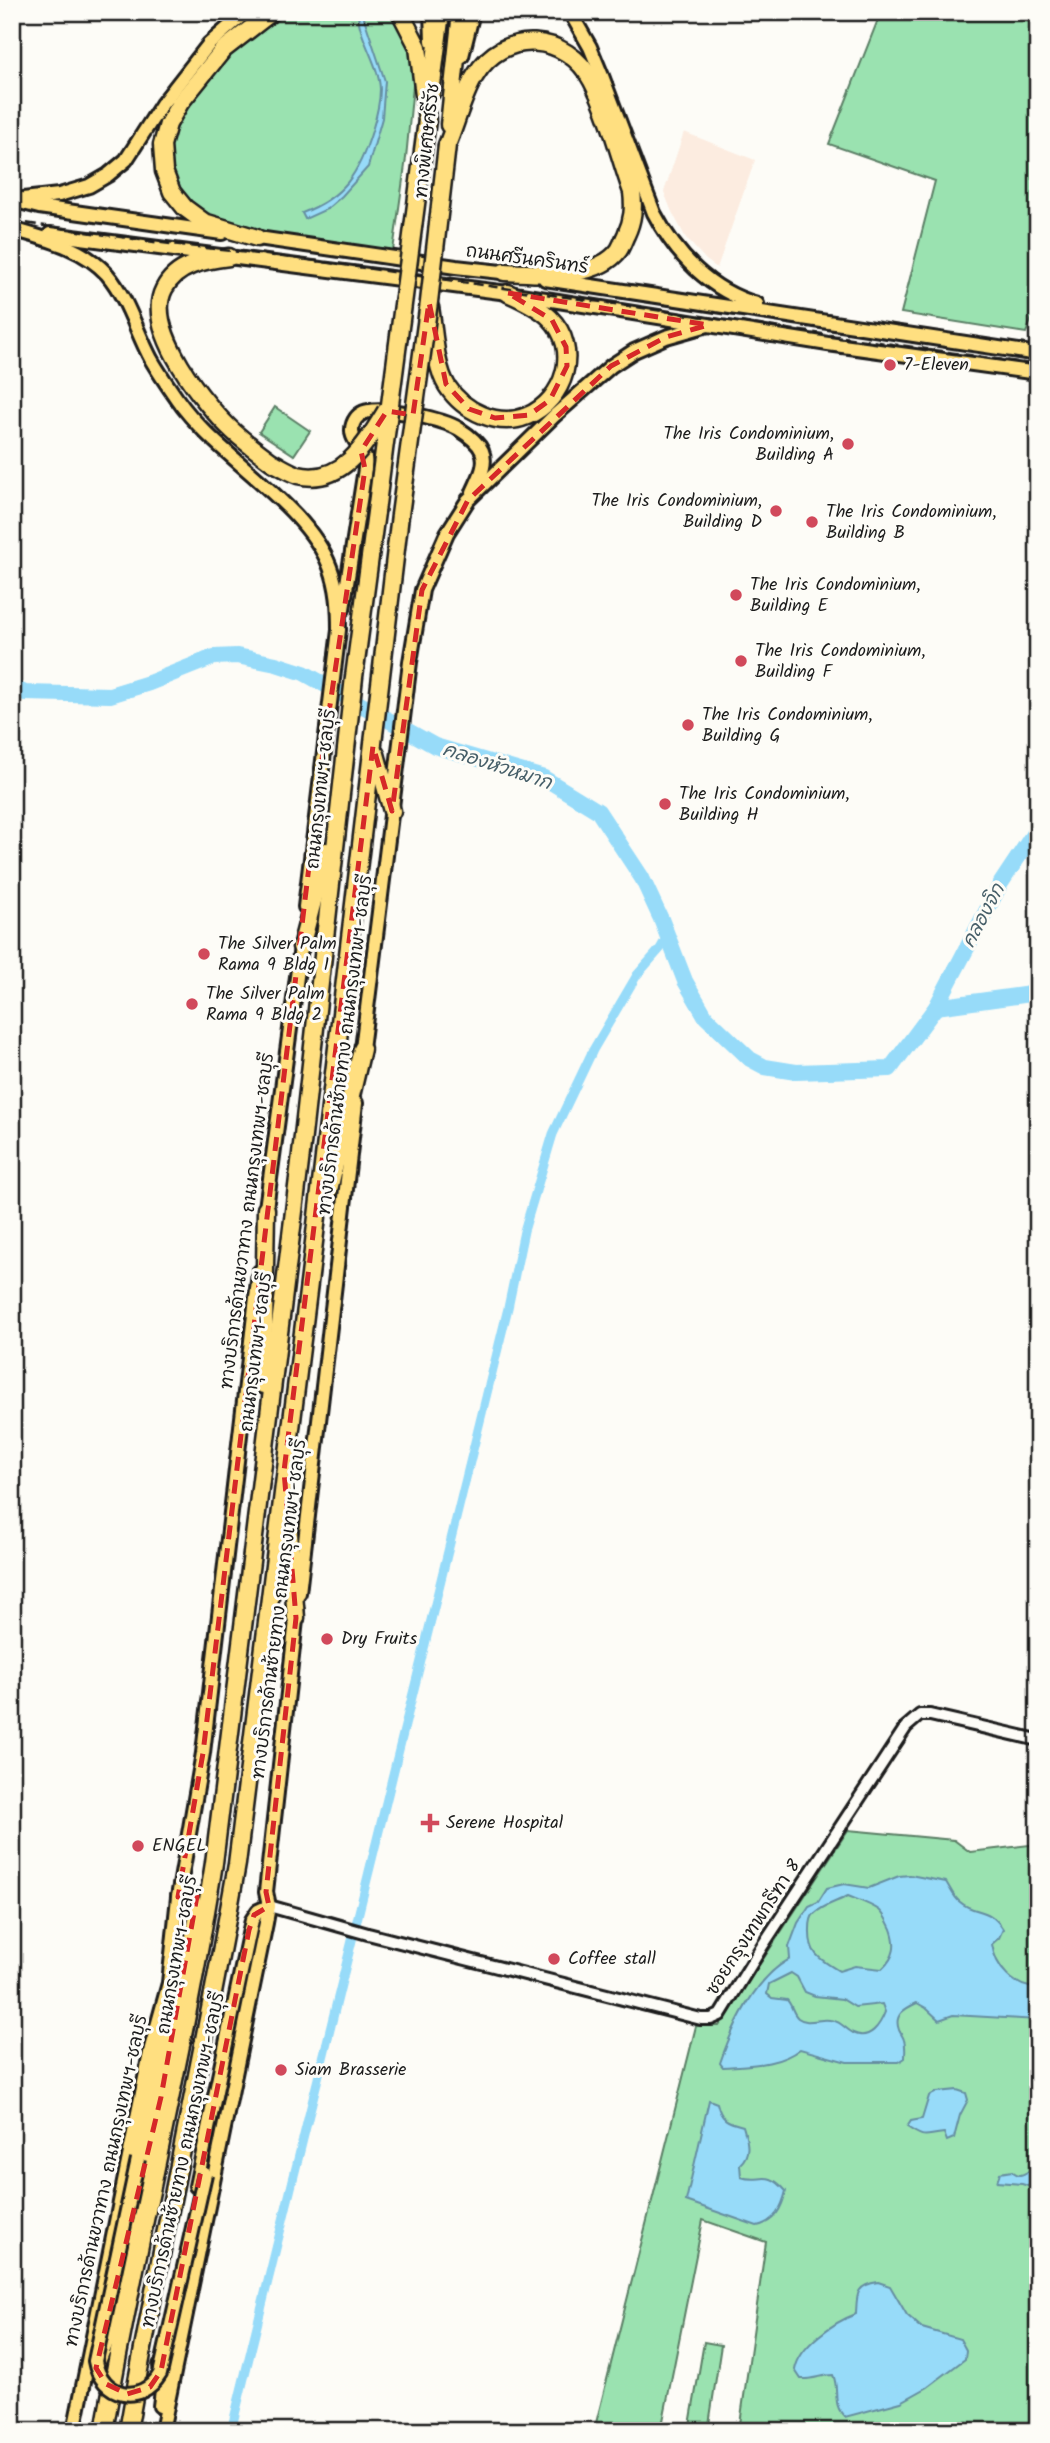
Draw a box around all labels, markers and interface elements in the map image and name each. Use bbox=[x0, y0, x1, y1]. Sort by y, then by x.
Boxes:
street label: ทางพิเศษศรีรัช bbox=[408, 82, 448, 200]
street label: ถนนศรีนครินทร์ bbox=[464, 237, 591, 283]
place label: 7-Eleven bbox=[904, 351, 969, 380]
marker: 7-Eleven bbox=[882, 357, 898, 373]
place label: The Iris Condominium, Building A bbox=[663, 420, 834, 470]
marker: The Iris Condominium, Building A bbox=[840, 436, 856, 452]
place label: The Iris Condominium, Building D bbox=[591, 487, 762, 537]
place label: The Iris Condominium, Building B bbox=[826, 498, 997, 548]
marker: The Iris Condominium, Building D bbox=[768, 503, 784, 519]
marker: The Iris Condominium, Building B bbox=[804, 514, 820, 530]
place label: The Iris Condominium, Building E bbox=[750, 571, 921, 621]
marker: The Iris Condominium, Building E bbox=[728, 587, 744, 603]
place label: The Iris Condominium, Building F bbox=[755, 637, 926, 687]
marker: The Iris Condominium, Building F bbox=[733, 653, 749, 669]
place label: The Iris Condominium, Building G bbox=[702, 701, 873, 751]
street label: ถนนกรุงเทพฯ-ชลบุรี bbox=[299, 707, 345, 871]
marker: The Iris Condominium, Building G bbox=[680, 717, 696, 733]
water label: คลองหัวหมาก bbox=[439, 735, 556, 799]
place label: The Iris Condominium, Building H bbox=[679, 780, 850, 830]
marker: The Iris Condominium, Building H bbox=[657, 796, 673, 812]
street label: ทางบริการด้านซ้ายทาง ถนนกรุงเทพฯ-ชลบุรี bbox=[311, 873, 381, 1217]
water label: คลองจิก bbox=[955, 877, 1014, 953]
place label: The Silver Palm Rama 9 Bldg 1 bbox=[218, 930, 337, 980]
marker: The Silver Palm Rama 9 Bldg 1 bbox=[196, 946, 212, 962]
place label: The Silver Palm Rama 9 Bldg 2 bbox=[206, 980, 325, 1030]
marker: The Silver Palm Rama 9 Bldg 2 bbox=[184, 996, 200, 1012]
street label: ทางบริการด้านขวาทาง ถนนกรุงเทพฯ-ชลบุรี bbox=[217, 1051, 279, 1391]
street label: ถนนกรุงเทพฯ-ชลบุรี bbox=[236, 1271, 278, 1433]
street label: ทางบริการด้านซ้ายทาง ถนนกรุงเทพฯ-ชลบุรี bbox=[245, 1437, 315, 1781]
place label: Dry Fruits bbox=[341, 1625, 418, 1654]
marker: Dry Fruits bbox=[319, 1631, 335, 1647]
place label: Serene Hospital bbox=[446, 1809, 564, 1838]
marker: Serene Hospital bbox=[420, 1813, 440, 1833]
place label: ENGEL bbox=[152, 1832, 206, 1861]
marker: ENGEL bbox=[130, 1838, 146, 1854]
street label: ซอยกรุงเทพกรีฑา 8 bbox=[699, 1854, 809, 2002]
street label: ถนนกรุงเทพฯ-ชลบุรี bbox=[150, 1873, 206, 2037]
place label: Coffee stall bbox=[568, 1945, 656, 1974]
marker: Coffee stall bbox=[546, 1951, 562, 1967]
street label: ทางบริการด้านซ้ายทาง ถนนกรุงเทพฯ-ชลบุรี bbox=[134, 1989, 234, 2331]
street label: ทางบริการด้านขวาทาง ถนนกรุงเทพฯ-ชลบุรี bbox=[58, 2012, 156, 2350]
place label: Siam Brasserie bbox=[295, 2056, 406, 2085]
marker: Siam Brasserie bbox=[273, 2062, 289, 2078]

